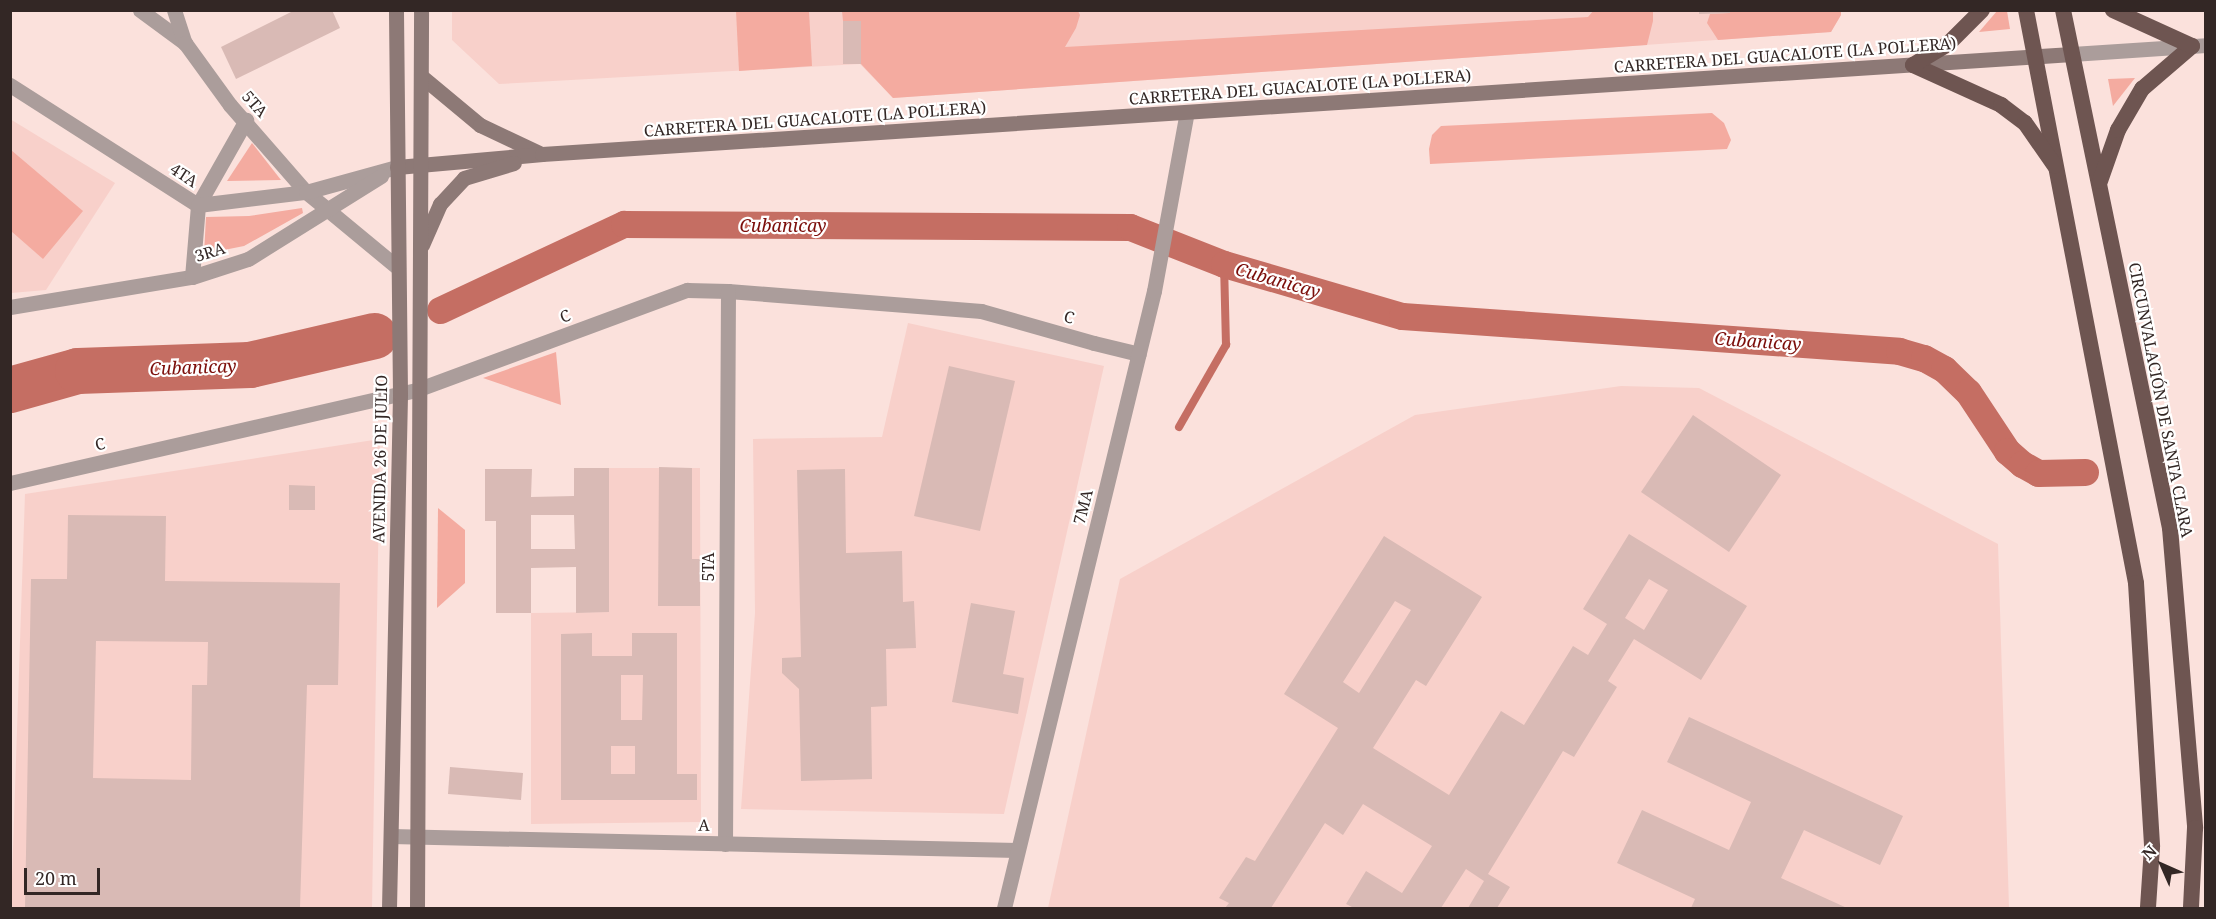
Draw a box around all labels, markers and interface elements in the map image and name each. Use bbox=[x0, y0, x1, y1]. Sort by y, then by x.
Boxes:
street label: CARRETERA DEL GUACALOTE (LA POLLERA) bbox=[1613, 33, 1957, 77]
street label: CARRETERA DEL GUACALOTE (LA POLLERA) bbox=[1128, 65, 1472, 109]
street label: 5TA bbox=[238, 87, 272, 121]
street label: CARRETERA DEL GUACALOTE (LA POLLERA) bbox=[643, 97, 987, 141]
street label: 4TA bbox=[167, 159, 201, 191]
water label: Cubanicay bbox=[739, 214, 827, 236]
street label: 3RA bbox=[193, 238, 227, 266]
water label: Cubanicay bbox=[1233, 258, 1323, 302]
street label: CIRCUNVALACIÓN DE SANTA CLARA bbox=[2125, 261, 2197, 539]
street label: C bbox=[557, 305, 573, 327]
street label: C bbox=[1062, 306, 1076, 328]
water label: Cubanicay bbox=[1714, 327, 1802, 355]
water label: Cubanicay bbox=[149, 355, 237, 379]
street label: AVENIDA 26 DE JULIO bbox=[369, 375, 391, 543]
street label: C bbox=[93, 434, 107, 454]
street label: 7MA bbox=[1069, 488, 1097, 526]
street label: 5TA bbox=[698, 552, 718, 582]
street label: A bbox=[698, 815, 710, 835]
north arrow bbox=[2132, 835, 2192, 895]
text: N bbox=[2137, 840, 2162, 865]
scale bar bbox=[27, 856, 104, 894]
text: 20 m bbox=[35, 866, 77, 890]

